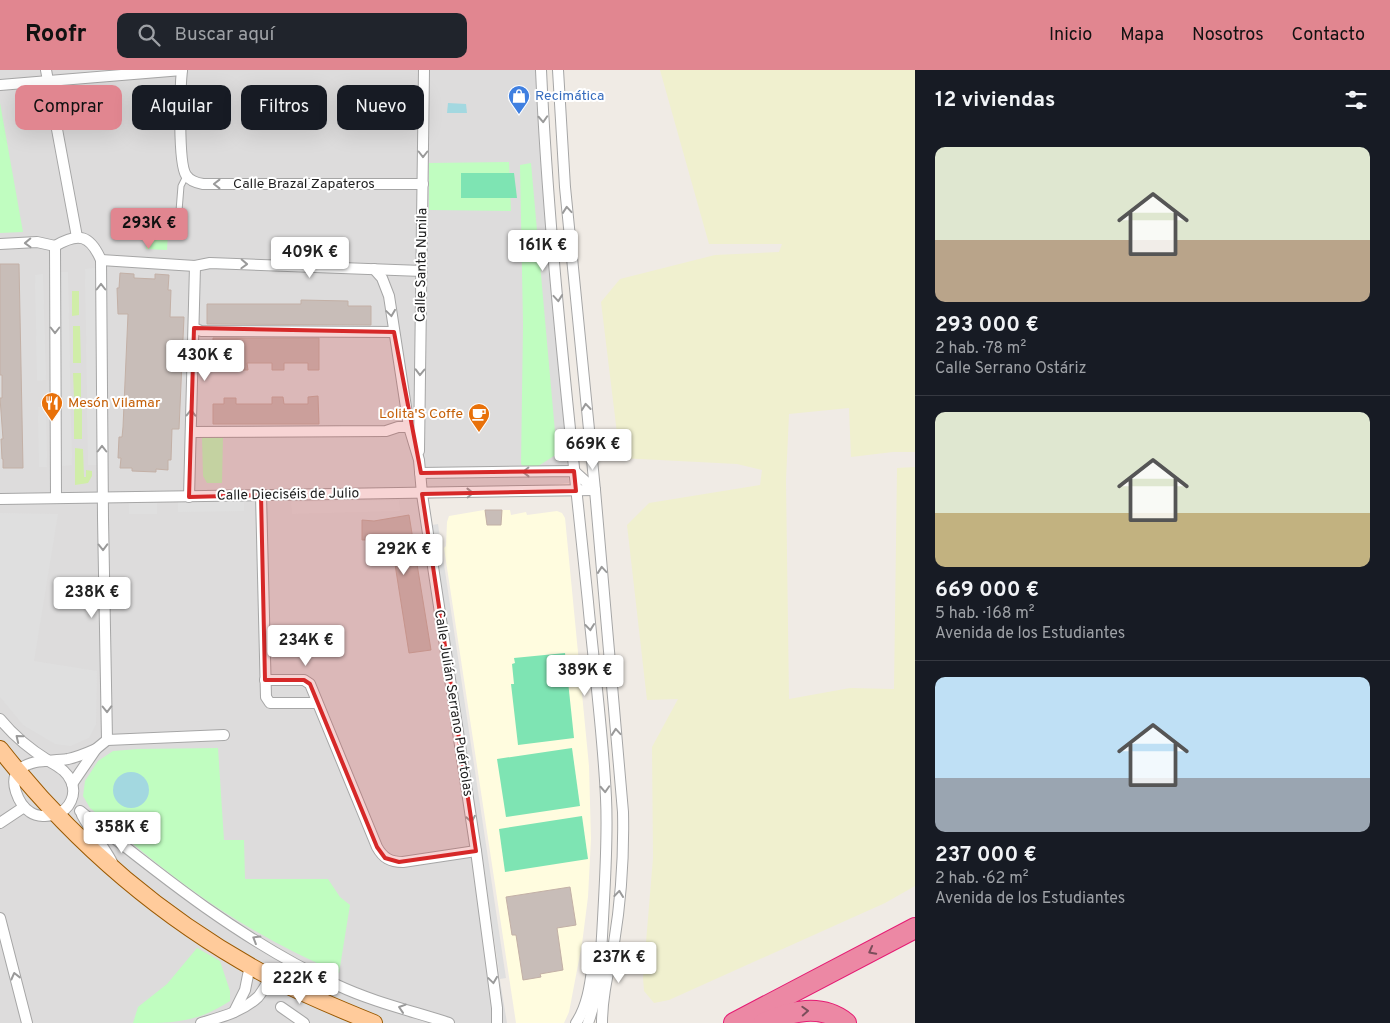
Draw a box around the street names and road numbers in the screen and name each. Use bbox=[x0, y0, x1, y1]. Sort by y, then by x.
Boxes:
street label: Calle Brazal Zapateros bbox=[233, 176, 375, 193]
street label: Calle Santa Nunila bbox=[413, 208, 431, 322]
street label: Calle Dieciséis de Julio bbox=[217, 485, 360, 505]
street label: Calle Julián Serrano Puértolas bbox=[430, 608, 476, 798]

